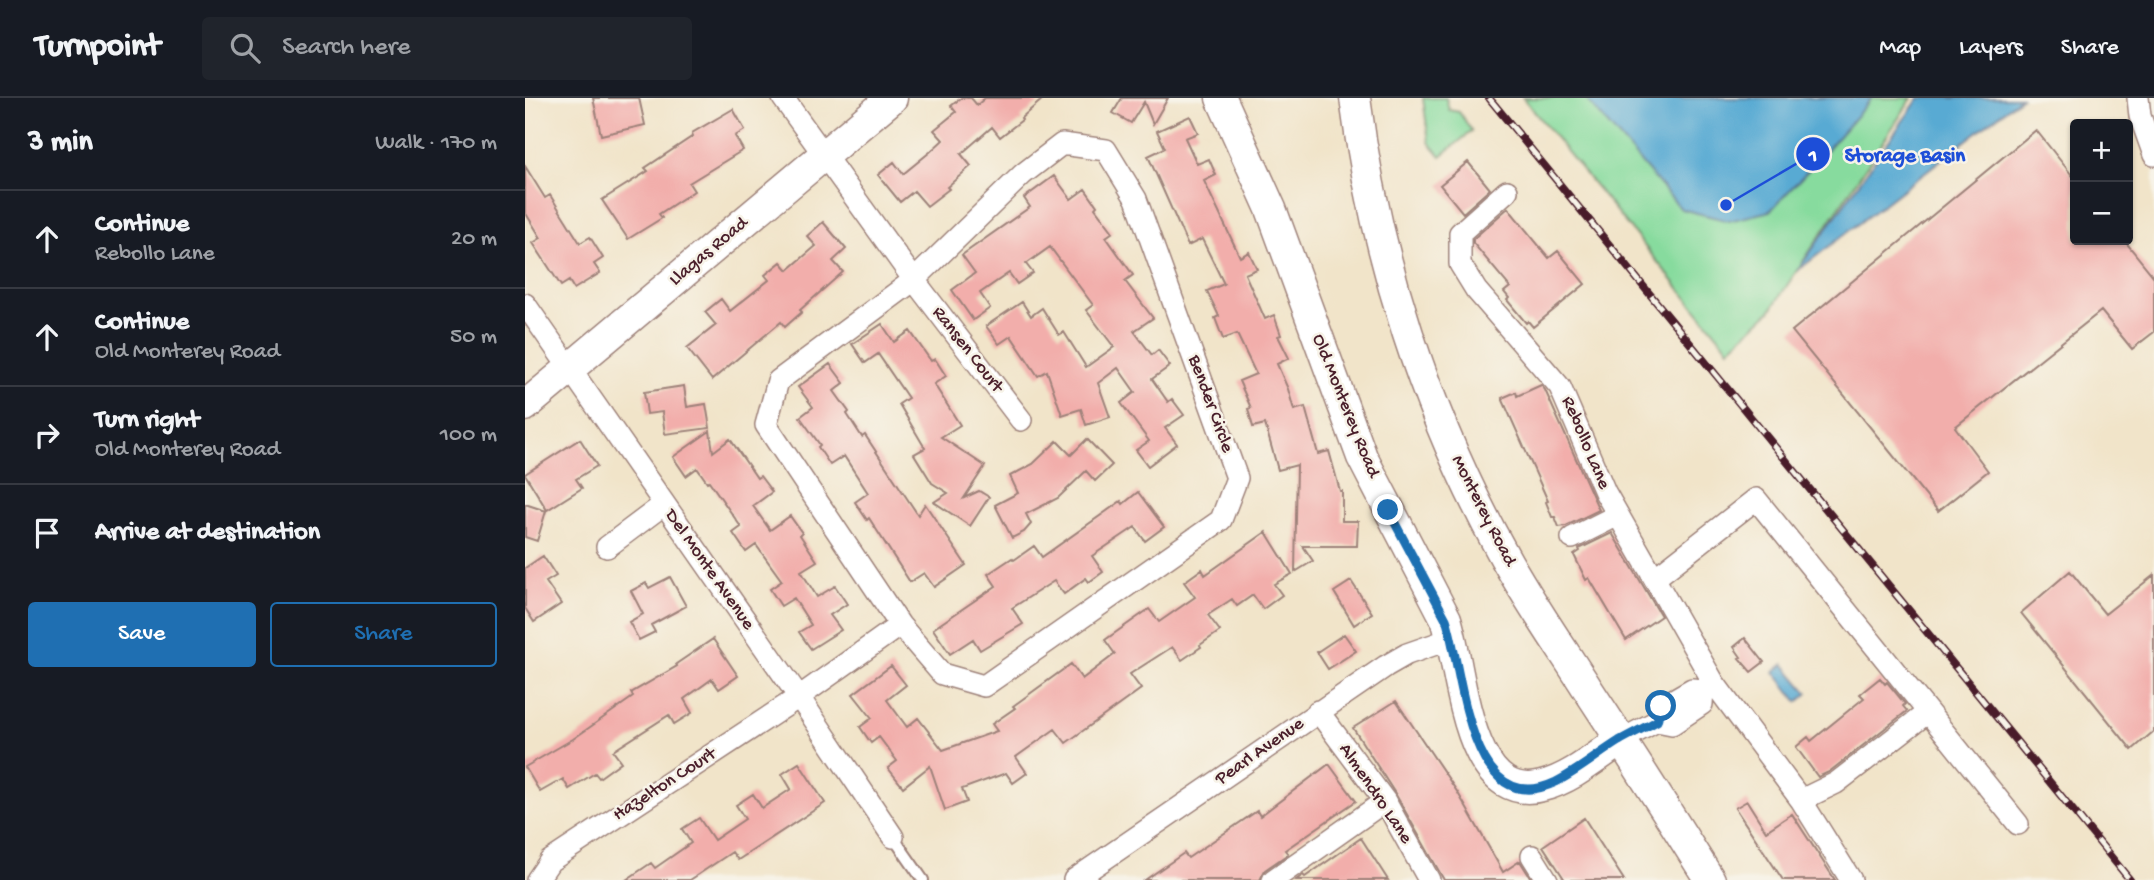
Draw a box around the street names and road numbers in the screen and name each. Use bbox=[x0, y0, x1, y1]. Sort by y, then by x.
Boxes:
street label: Llagas Road bbox=[665, 211, 755, 292]
street label: Ransen Court bbox=[926, 302, 1009, 400]
street label: Old Monterey Road bbox=[1306, 331, 1385, 483]
street label: Bender Circle bbox=[1181, 351, 1238, 456]
street label: Rebollo Lane bbox=[1555, 393, 1615, 493]
street label: Monterey Road bbox=[1445, 452, 1522, 572]
street label: Del Monte Avenue bbox=[658, 504, 759, 635]
street label: Pearl Avenue bbox=[1210, 713, 1309, 792]
street label: Almendro Lane bbox=[1333, 739, 1417, 849]
street label: Hazelton Court bbox=[609, 742, 723, 827]

